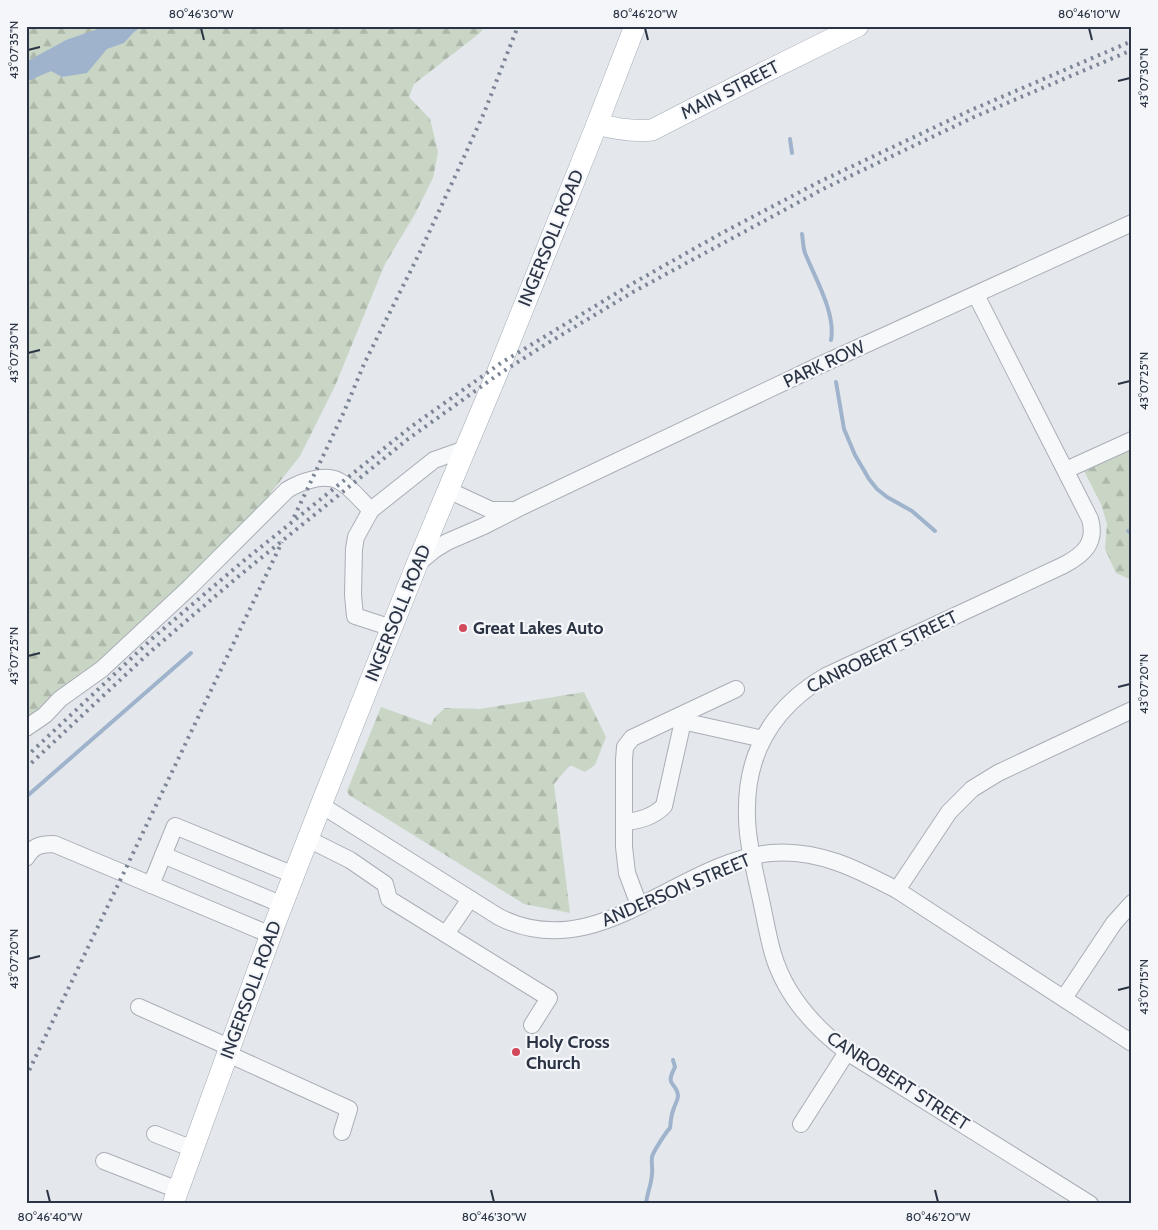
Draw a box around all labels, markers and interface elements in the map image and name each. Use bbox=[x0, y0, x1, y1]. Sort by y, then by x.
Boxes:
text: 80°46'30"W bbox=[169, 6, 234, 21]
text: 80°46'20"W bbox=[613, 6, 678, 21]
text: 80°46'10"W bbox=[1058, 6, 1121, 21]
text: 43°07'35"N bbox=[6, 21, 21, 79]
text: 43°07'30"N bbox=[1136, 48, 1151, 108]
street label: MAIN STREET bbox=[677, 56, 783, 124]
street label: INGERSOLL ROAD bbox=[514, 166, 588, 310]
text: 43°07'30"N bbox=[6, 323, 21, 383]
street label: PARK ROW bbox=[780, 336, 868, 392]
text: 43°07'25"N bbox=[1136, 352, 1151, 410]
street label: INGERSOLL ROAD bbox=[361, 541, 435, 685]
street label: CANROBERT STREET bbox=[803, 606, 961, 698]
place label: Great Lakes Auto bbox=[473, 617, 604, 639]
marker: Great Lakes Auto bbox=[457, 622, 469, 634]
text: 43°07'25"N bbox=[6, 627, 21, 685]
text: 43°07'20"N bbox=[1136, 654, 1151, 714]
street label: ANDERSON STREET bbox=[598, 849, 754, 931]
street label: INGERSOLL ROAD bbox=[216, 918, 286, 1062]
text: 43°07'20"N bbox=[6, 929, 21, 989]
text: 43°07'15"N bbox=[1136, 959, 1151, 1015]
street label: CANROBERT STREET bbox=[823, 1027, 974, 1135]
place label: Holy Cross Church bbox=[526, 1031, 610, 1074]
marker: Holy Cross Church bbox=[510, 1046, 522, 1058]
text: 80°46'40"W bbox=[18, 1209, 83, 1224]
text: 80°46'30"W bbox=[462, 1209, 527, 1224]
text: 80°46'20"W bbox=[906, 1209, 971, 1224]

